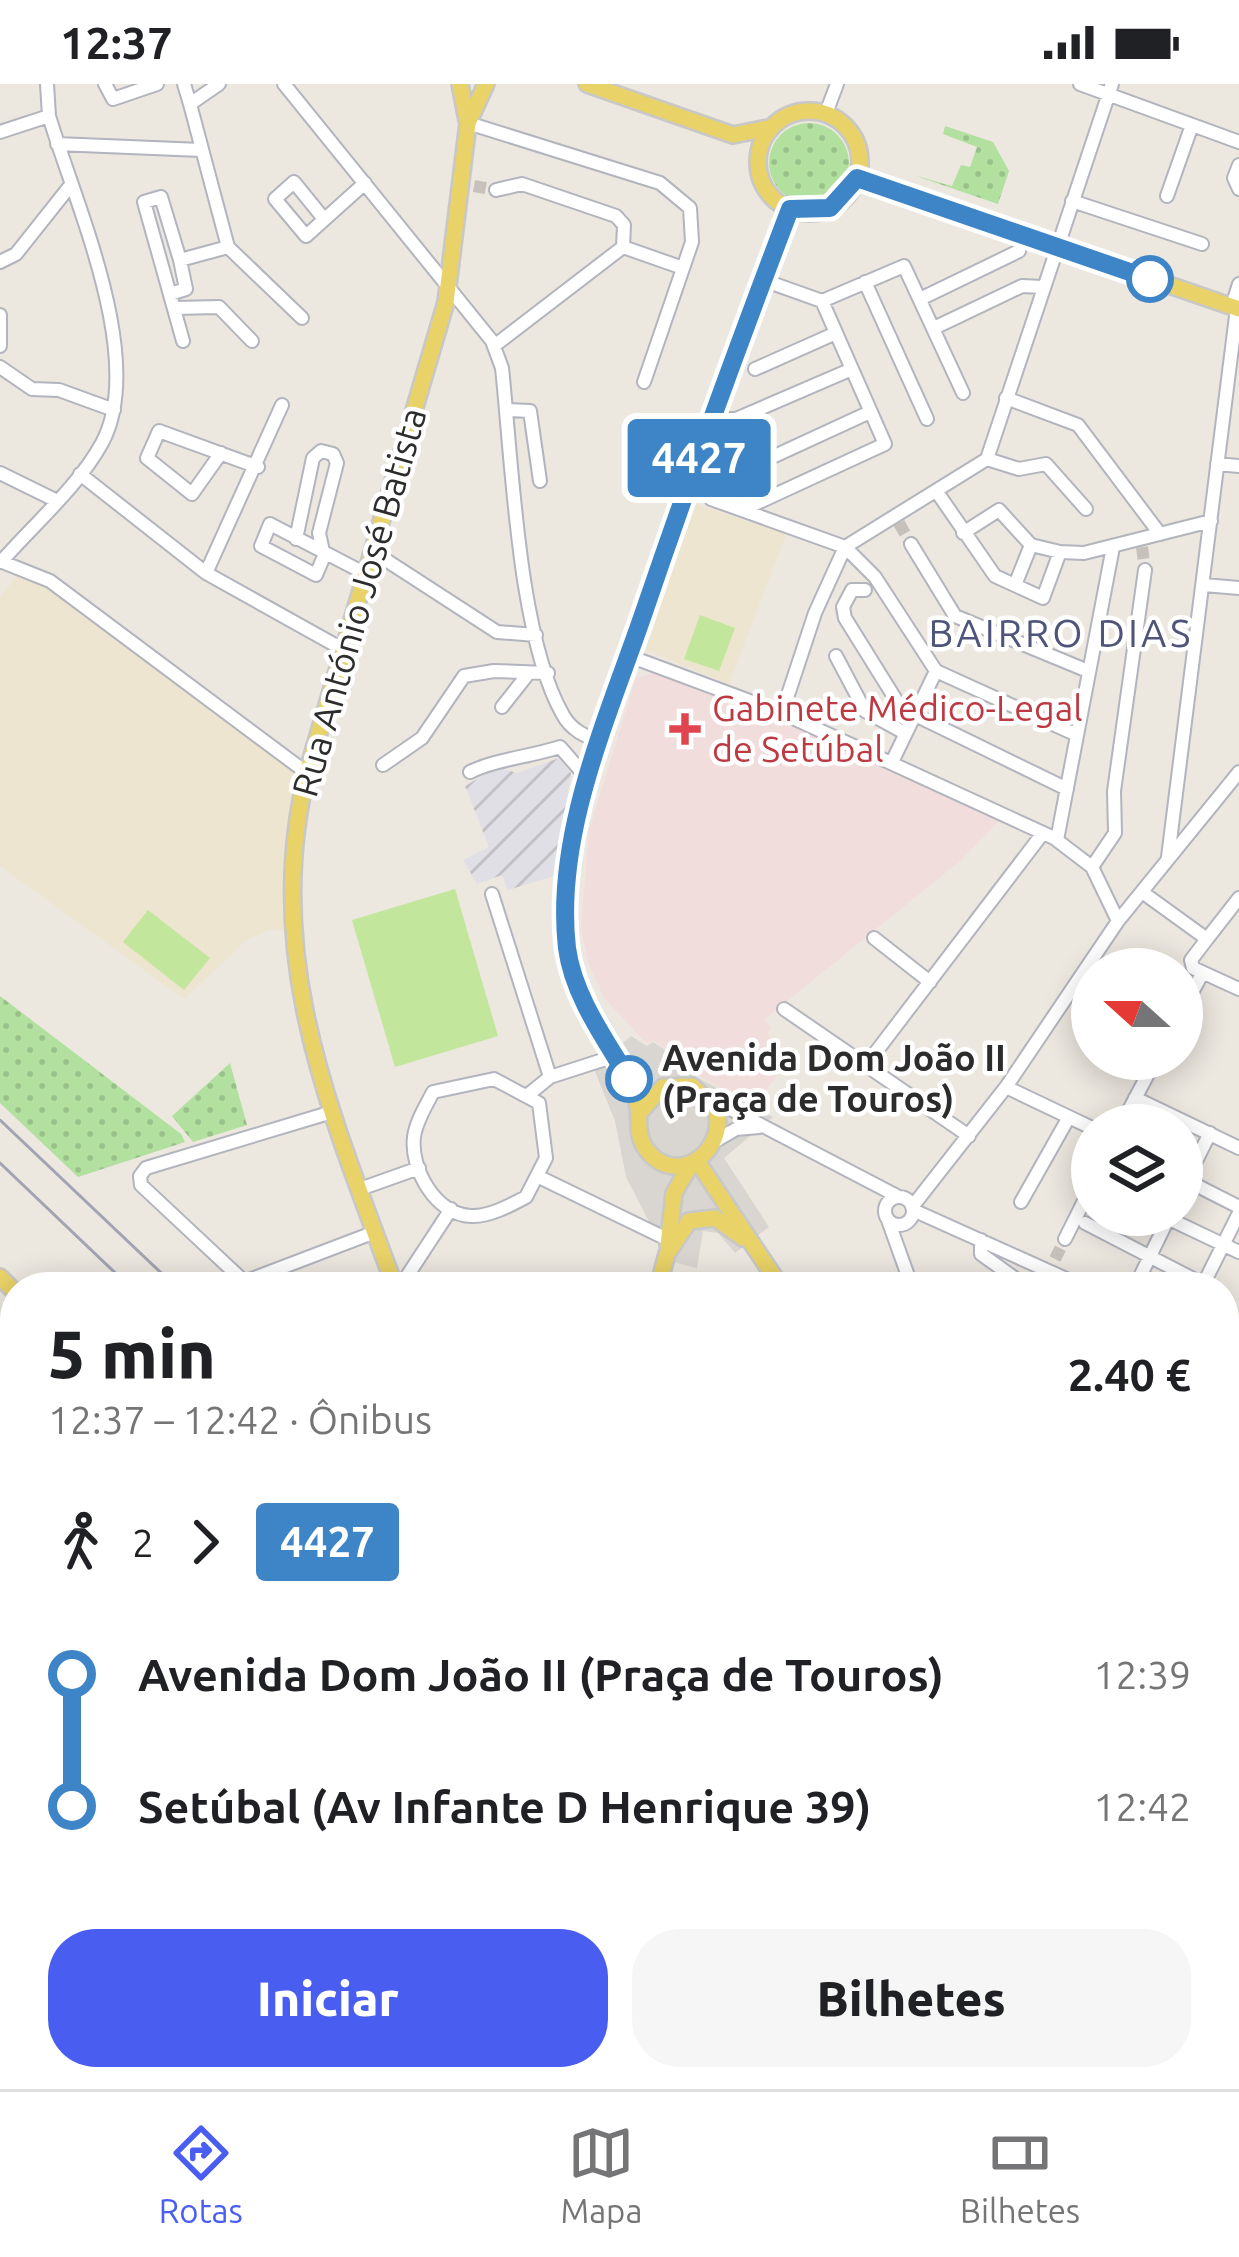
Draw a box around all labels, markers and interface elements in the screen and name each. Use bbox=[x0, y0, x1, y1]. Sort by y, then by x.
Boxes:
text: 12:37 bbox=[60, 17, 173, 68]
unlabelled marker bbox=[1128, 257, 1172, 301]
street label: Rua António José Batista bbox=[283, 403, 434, 801]
line badge: 4427 bbox=[615, 419, 783, 497]
text: 4427 bbox=[652, 434, 746, 481]
district label: BAIRRO DIAS bbox=[929, 611, 1193, 654]
place label: Gabinete Médico-Legal de Setúbal bbox=[712, 687, 1083, 769]
marker: Gabinete Médico-Legal de Setúbal bbox=[669, 713, 701, 745]
north arrow bbox=[1071, 948, 1203, 1080]
map controls bbox=[1071, 948, 1203, 1236]
place label: Avenida Dom João II (Praça de Touros) bbox=[662, 1037, 1006, 1120]
marker: Avenida Dom João II (Praça de Touros) bbox=[607, 1057, 651, 1101]
button: layers bbox=[1071, 1104, 1203, 1236]
text: 5 min bbox=[48, 1316, 216, 1390]
text: 2.40 € bbox=[1068, 1349, 1191, 1400]
text: 12:37 – 12:42 · Ônibus bbox=[48, 1398, 432, 1441]
icon: walk bbox=[48, 1509, 114, 1575]
icon: forward bbox=[172, 1509, 238, 1575]
text: 4427 bbox=[280, 1518, 375, 1565]
text: 2 bbox=[132, 1521, 154, 1564]
text: Avenida Dom João II (Praça de Touros) bbox=[138, 1649, 944, 1700]
text: 12:39 bbox=[1093, 1653, 1191, 1696]
text: Setúbal (Av Infante D Henrique 39) bbox=[138, 1781, 871, 1832]
text: 12:42 bbox=[1093, 1785, 1191, 1828]
button: Iniciar bbox=[48, 1929, 608, 2067]
button: Bilhetes bbox=[632, 1929, 1191, 2067]
tab: Rotas bbox=[159, 2120, 243, 2229]
tab: Mapa bbox=[560, 2120, 642, 2229]
tab: Bilhetes bbox=[960, 2120, 1080, 2229]

